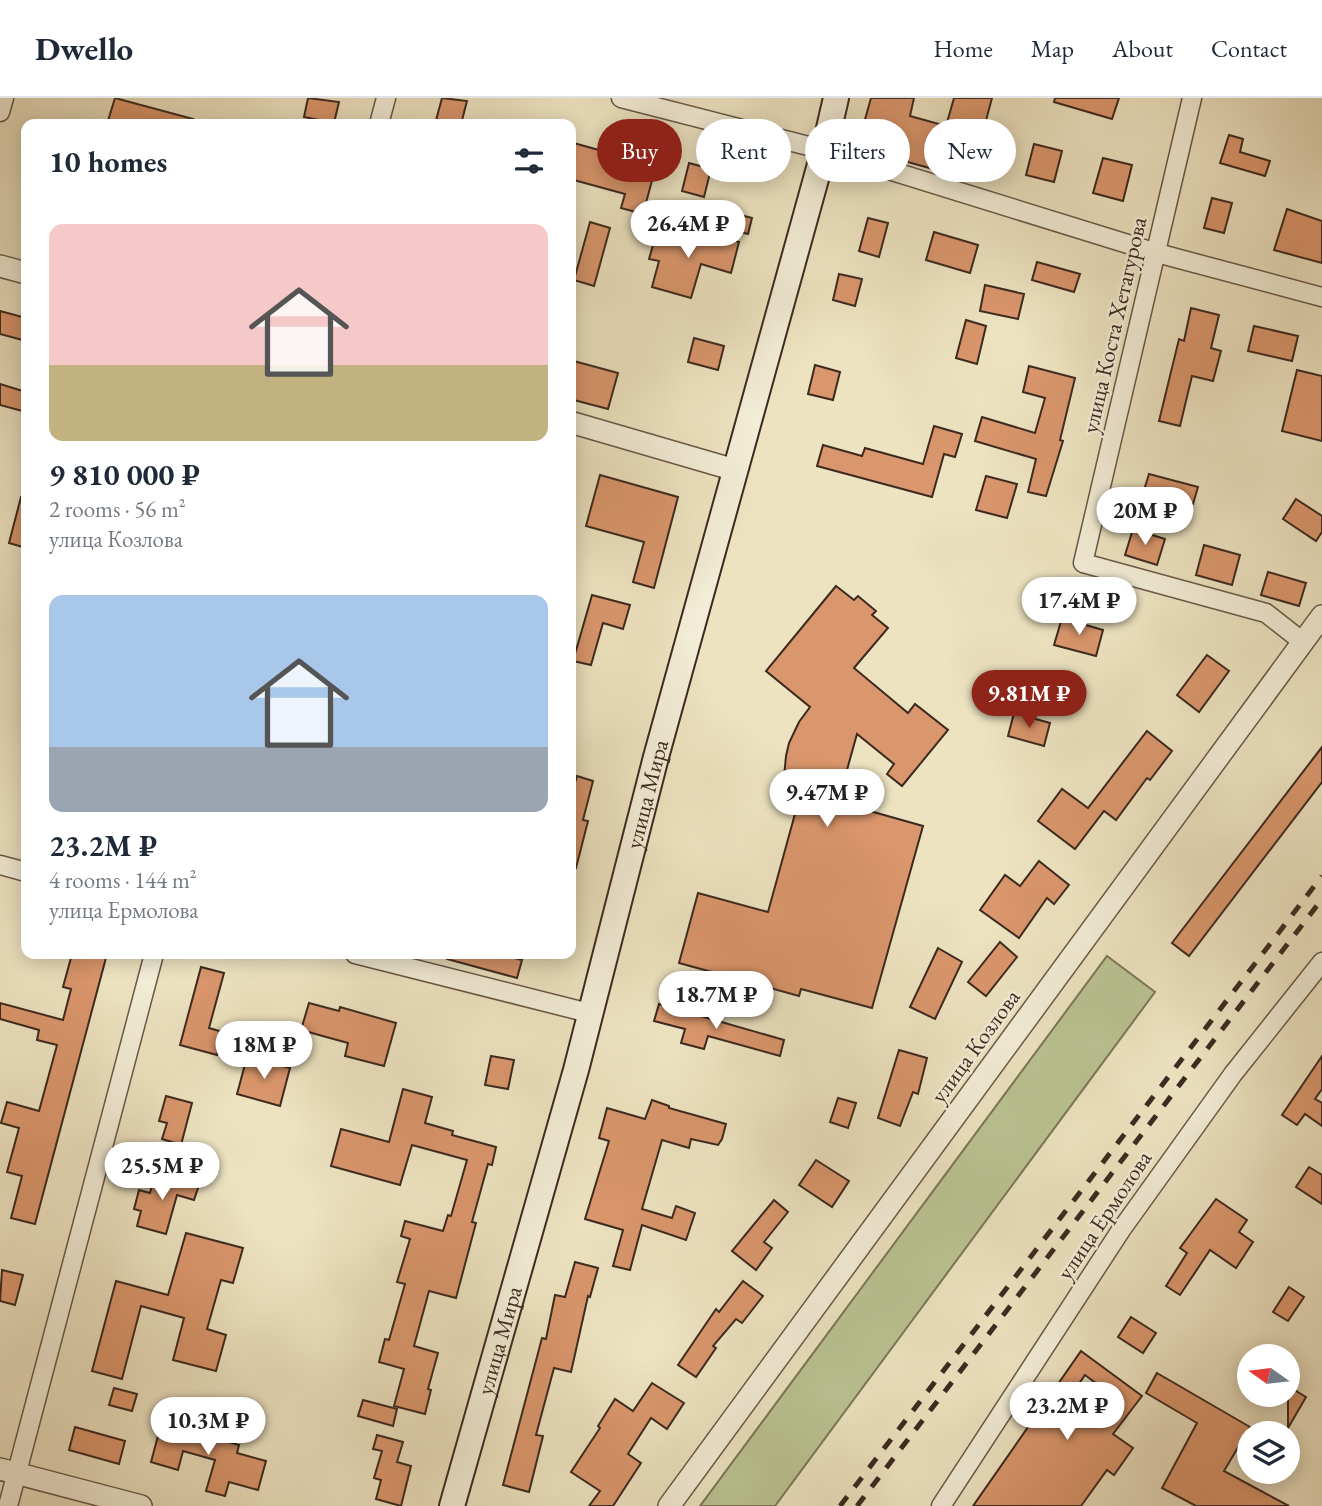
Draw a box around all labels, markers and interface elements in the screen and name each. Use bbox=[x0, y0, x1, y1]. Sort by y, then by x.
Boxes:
text: Dwello bbox=[35, 27, 133, 70]
text: Home bbox=[933, 33, 993, 64]
text: Map bbox=[1031, 33, 1074, 64]
text: About bbox=[1112, 33, 1173, 64]
text: Contact bbox=[1211, 33, 1287, 64]
chip: Buy bbox=[597, 119, 682, 182]
chip: Rent bbox=[696, 119, 791, 182]
chip: Filters bbox=[805, 119, 910, 182]
chip: New bbox=[924, 119, 1016, 182]
text: 10 homes bbox=[49, 142, 167, 181]
icon: filters bbox=[510, 142, 548, 180]
pin: 26.4M ₽ bbox=[623, 200, 753, 260]
text: 26.4M ₽ bbox=[647, 208, 729, 238]
street label: улица Коста Хетагурова bbox=[1074, 213, 1154, 436]
icon: home bbox=[236, 269, 362, 395]
text: 9 810 000 ₽ bbox=[49, 455, 200, 494]
pin: 20M ₽ bbox=[1096, 488, 1194, 547]
text: 2 rooms · 56 m² bbox=[49, 494, 186, 524]
text: 20M ₽ bbox=[1112, 495, 1178, 525]
text: улица Козлова bbox=[49, 524, 183, 554]
pin: 17.4M ₽ bbox=[1014, 578, 1144, 637]
text: 17.4M ₽ bbox=[1038, 585, 1120, 615]
icon: home bbox=[236, 640, 362, 766]
pin: 9.81M ₽ bbox=[964, 670, 1094, 730]
text: 9.81M ₽ bbox=[988, 678, 1070, 708]
street label: улица Мира bbox=[618, 735, 675, 852]
pin: 9.47M ₽ bbox=[762, 770, 892, 829]
text: 9.47M ₽ bbox=[786, 777, 868, 807]
text: 23.2M ₽ bbox=[49, 826, 157, 865]
text: 4 rooms · 144 m² bbox=[49, 865, 197, 895]
text: улица Ермолова bbox=[49, 895, 199, 925]
pin: 18.7M ₽ bbox=[651, 972, 781, 1031]
text: 18.7M ₽ bbox=[675, 979, 757, 1009]
street label: улица Козлова bbox=[924, 982, 1027, 1109]
pin: 18M ₽ bbox=[215, 1021, 313, 1081]
text: 18M ₽ bbox=[231, 1029, 297, 1059]
pin: 25.5M ₽ bbox=[97, 1142, 227, 1202]
street label: улица Ермолова bbox=[1050, 1144, 1159, 1285]
text: 25.5M ₽ bbox=[121, 1150, 203, 1180]
street label: улица Мира bbox=[469, 1282, 529, 1398]
north arrow bbox=[1237, 1344, 1300, 1407]
map controls bbox=[1237, 1344, 1300, 1484]
pin: 23.2M ₽ bbox=[1002, 1382, 1132, 1442]
text: 23.2M ₽ bbox=[1026, 1390, 1108, 1420]
pin: 10.3M ₽ bbox=[143, 1398, 273, 1457]
text: 10.3M ₽ bbox=[167, 1405, 249, 1435]
button: layers bbox=[1237, 1421, 1300, 1484]

